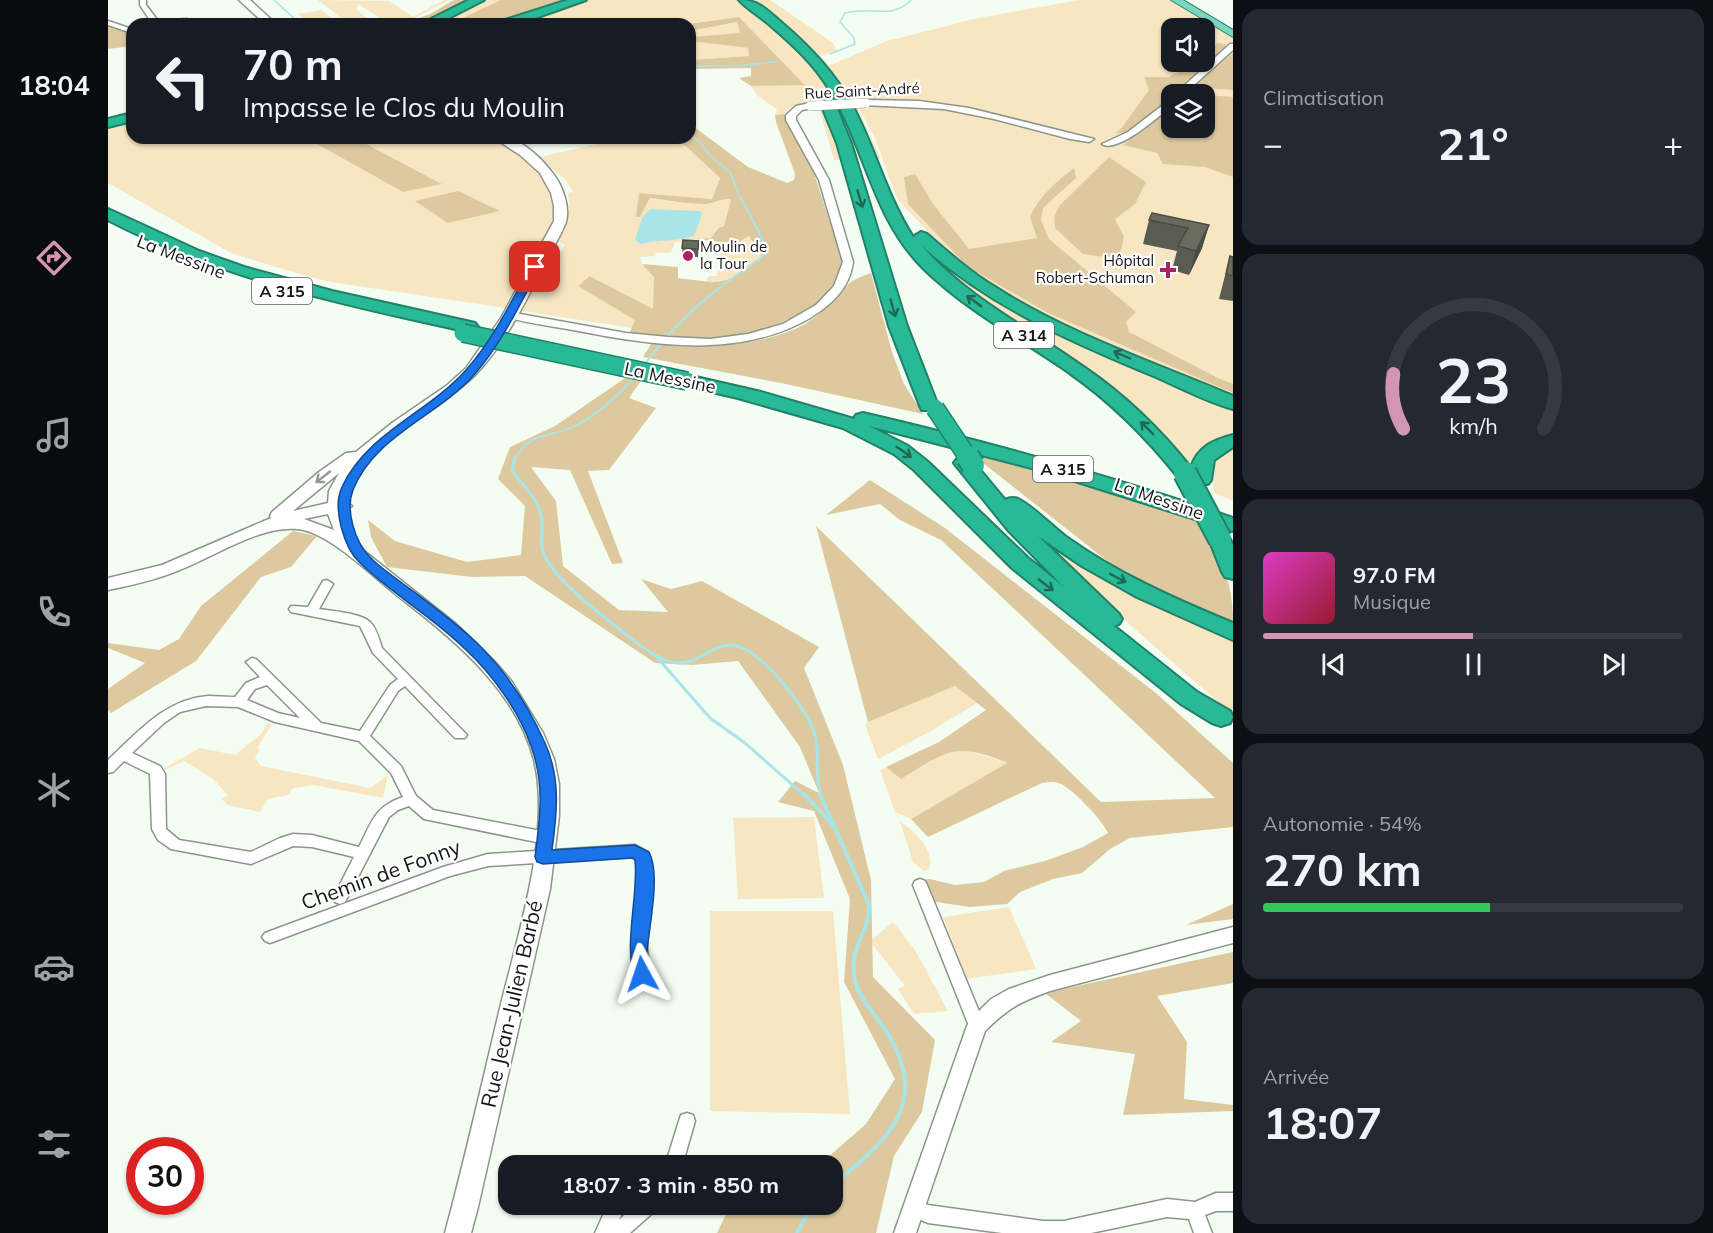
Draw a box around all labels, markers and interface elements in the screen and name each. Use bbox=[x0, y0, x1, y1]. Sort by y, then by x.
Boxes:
map controls bbox=[1161, 18, 1215, 138]
button: sound bbox=[1161, 18, 1215, 72]
text: 70 m bbox=[243, 38, 343, 91]
icon: left bbox=[144, 42, 222, 120]
text: 18:04 bbox=[18, 68, 90, 102]
street label: Rue Saint-André bbox=[804, 78, 920, 103]
button: layers bbox=[1161, 84, 1215, 138]
text: Climatisation bbox=[1263, 85, 1384, 110]
text: Impasse le Clos du Moulin bbox=[243, 90, 565, 124]
text: 21° bbox=[1437, 115, 1509, 171]
text: − bbox=[1263, 123, 1283, 164]
text: + bbox=[1663, 123, 1683, 164]
one-way arrow bbox=[855, 189, 866, 208]
street label: La Messine bbox=[134, 229, 229, 284]
icon: directions bbox=[33, 237, 75, 279]
place label: Moulin de la Tour bbox=[700, 237, 767, 273]
pin bbox=[509, 241, 560, 292]
marker: Moulin de la Tour bbox=[681, 249, 695, 263]
icon: arrive bbox=[518, 250, 551, 283]
place label: Hôpital Robert-Schuman bbox=[1036, 251, 1154, 287]
marker: Hôpital Robert-Schuman bbox=[1159, 261, 1177, 279]
road number: A 315 bbox=[252, 278, 312, 304]
one-way arrow bbox=[966, 295, 982, 307]
one-way arrow bbox=[888, 299, 899, 318]
road number: A 314 bbox=[994, 322, 1054, 348]
text: 23 bbox=[1436, 340, 1510, 419]
one-way arrow bbox=[1113, 349, 1131, 360]
street label: La Messine bbox=[622, 357, 718, 398]
text: km/h bbox=[1449, 412, 1497, 439]
icon: music bbox=[33, 414, 75, 456]
one-way arrow bbox=[1140, 421, 1155, 436]
one-way arrow bbox=[895, 446, 911, 458]
road number: A 315 bbox=[1033, 456, 1093, 482]
one-way arrow bbox=[315, 470, 331, 483]
street label: La Messine bbox=[1111, 473, 1207, 525]
text: 97.0 FM bbox=[1353, 561, 1436, 589]
one-way arrow bbox=[1108, 573, 1126, 584]
one-way arrow bbox=[1038, 578, 1054, 591]
text: Musique bbox=[1353, 589, 1431, 614]
icon: phone bbox=[33, 591, 75, 633]
icon: previous bbox=[1317, 648, 1350, 681]
icon: pause bbox=[1457, 648, 1490, 681]
icon: next bbox=[1597, 648, 1630, 681]
icon: climate bbox=[33, 769, 75, 811]
text: Autonomie · 54% bbox=[1263, 811, 1422, 836]
street label: Chemin de Fonny bbox=[297, 833, 464, 915]
text: 270 km bbox=[1263, 841, 1422, 897]
street label: Rue Jean-Julien Barbé bbox=[475, 898, 548, 1110]
position arrow bbox=[610, 942, 674, 1006]
icon: car bbox=[33, 946, 75, 988]
text: Arrivée bbox=[1263, 1064, 1329, 1089]
text: 18:07 bbox=[1263, 1094, 1382, 1150]
icon: filters bbox=[33, 1123, 75, 1165]
speed limit sign: 30 bbox=[126, 1137, 204, 1215]
text: 18:07 · 3 min · 850 m bbox=[562, 1171, 779, 1199]

